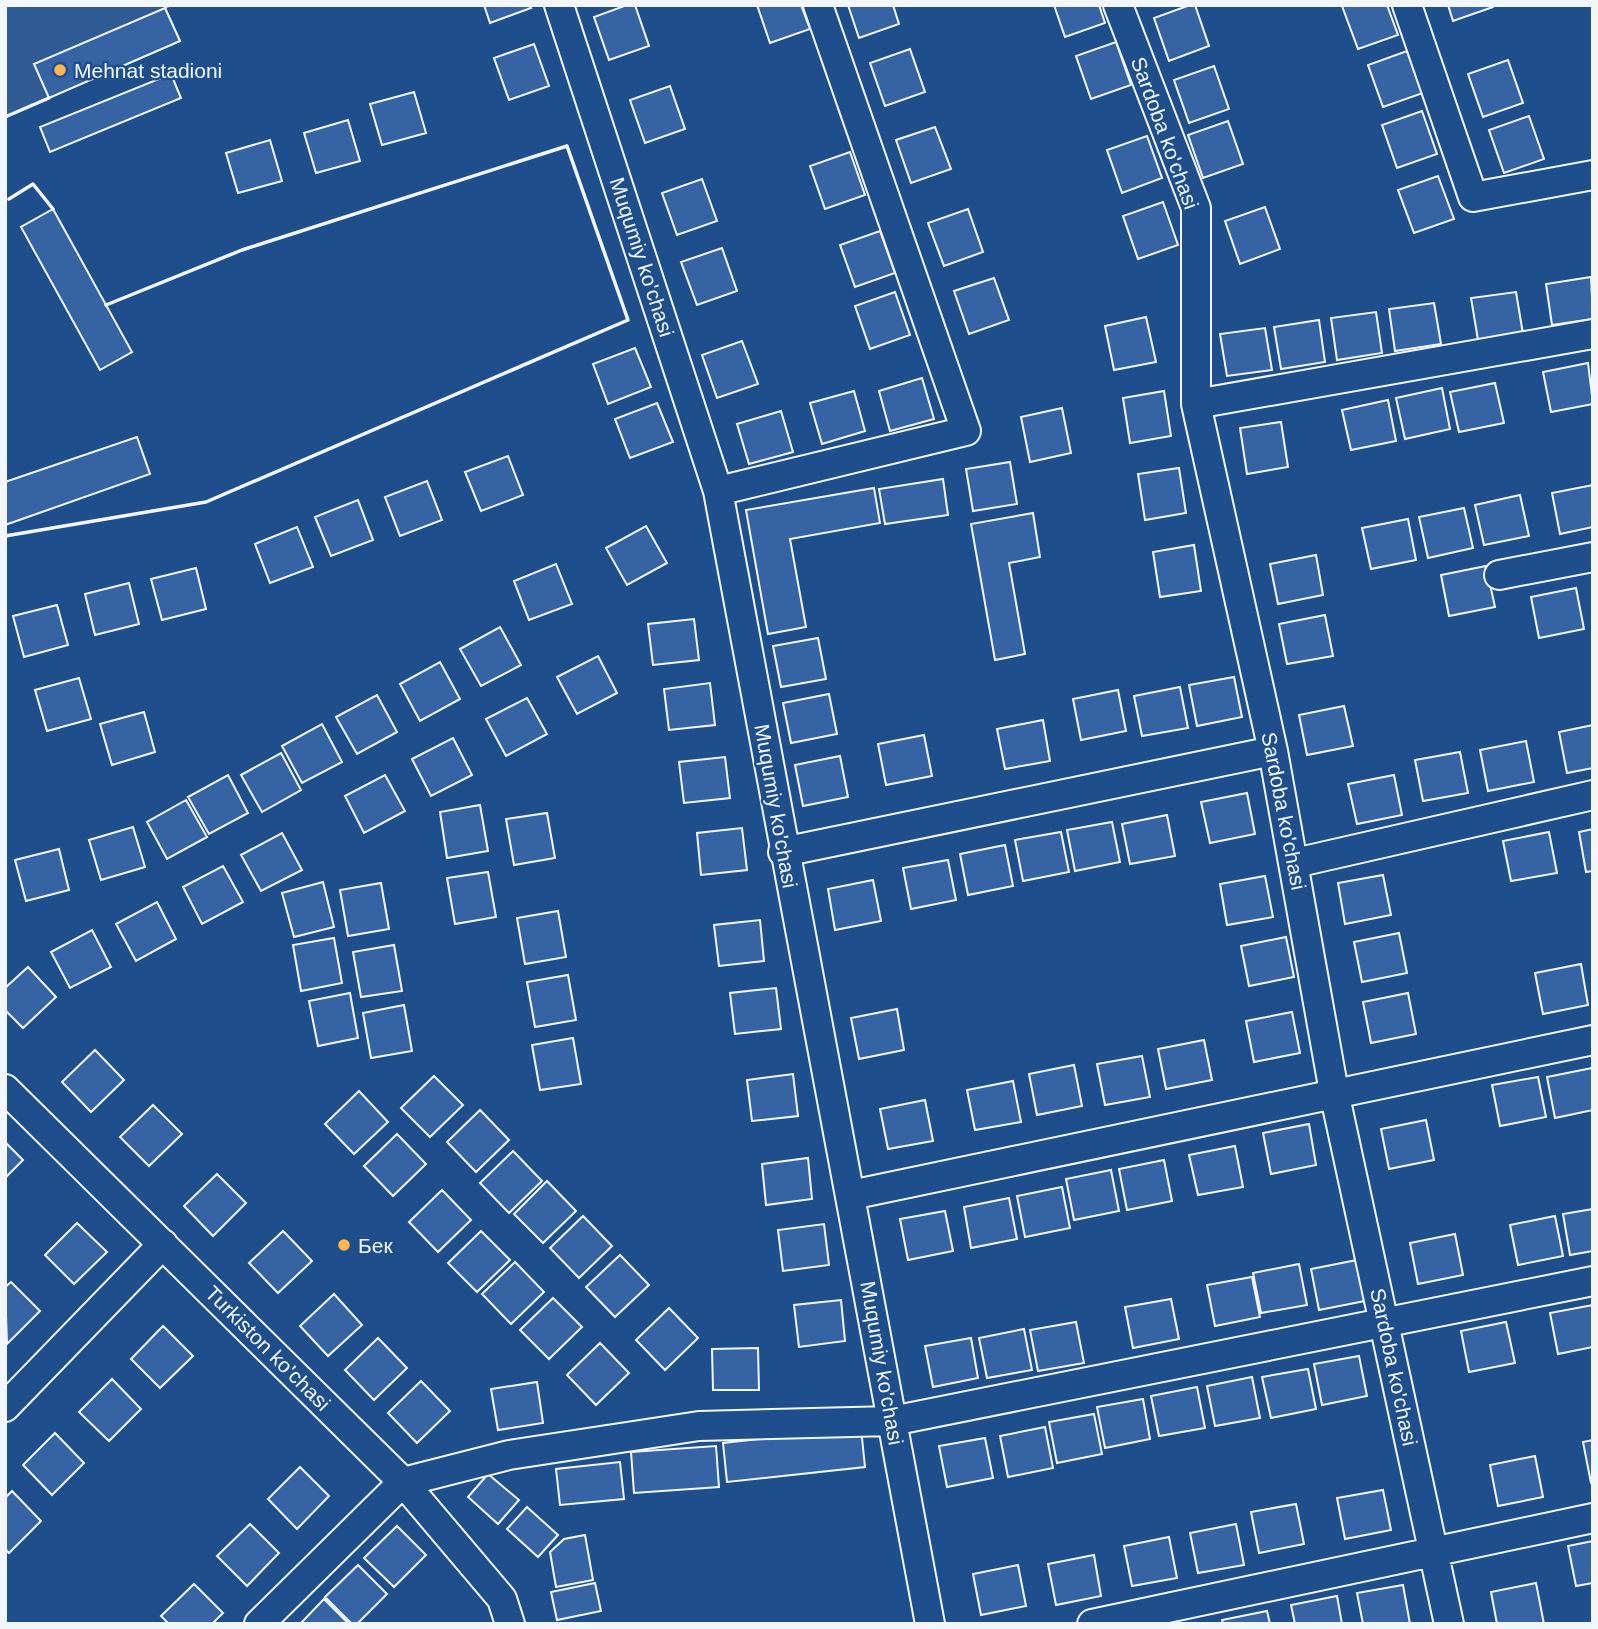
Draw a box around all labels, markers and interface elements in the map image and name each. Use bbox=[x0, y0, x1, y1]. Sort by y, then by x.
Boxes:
street label: Sardoba ko'chasi bbox=[1127, 54, 1203, 212]
place label: Mehnat stadioni bbox=[74, 59, 222, 82]
marker: Mehnat stadioni bbox=[52, 62, 68, 78]
street label: Muqumiy ko'chasi bbox=[605, 174, 679, 340]
street label: Muqumiy ko'chasi bbox=[750, 722, 802, 890]
street label: Sardoba ko'chasi bbox=[1257, 730, 1311, 892]
place label: Бек bbox=[358, 1234, 393, 1257]
marker: Бек bbox=[336, 1237, 352, 1253]
street label: Muqumiy ko'chasi bbox=[856, 1279, 908, 1447]
street label: Turkiston ko'chasi bbox=[201, 1281, 335, 1415]
street label: Sardoba ko'chasi bbox=[1366, 1286, 1422, 1448]

